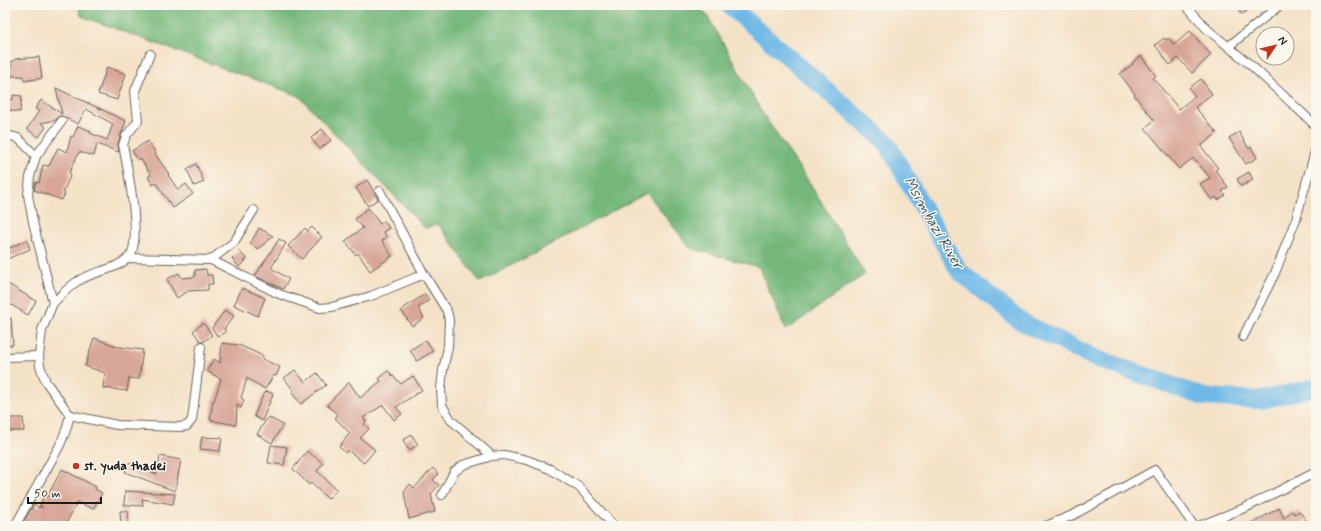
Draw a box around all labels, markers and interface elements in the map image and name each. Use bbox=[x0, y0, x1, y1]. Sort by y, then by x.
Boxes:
north arrow bbox=[1255, 26, 1295, 66]
text: N bbox=[1275, 34, 1290, 48]
water label: Msimbazi River bbox=[898, 173, 968, 274]
place label: st. yuda thadei bbox=[84, 457, 166, 475]
marker: st. yuda thadei bbox=[71, 461, 81, 471]
scale bar bbox=[28, 479, 101, 505]
text: 50 m bbox=[34, 486, 61, 502]

